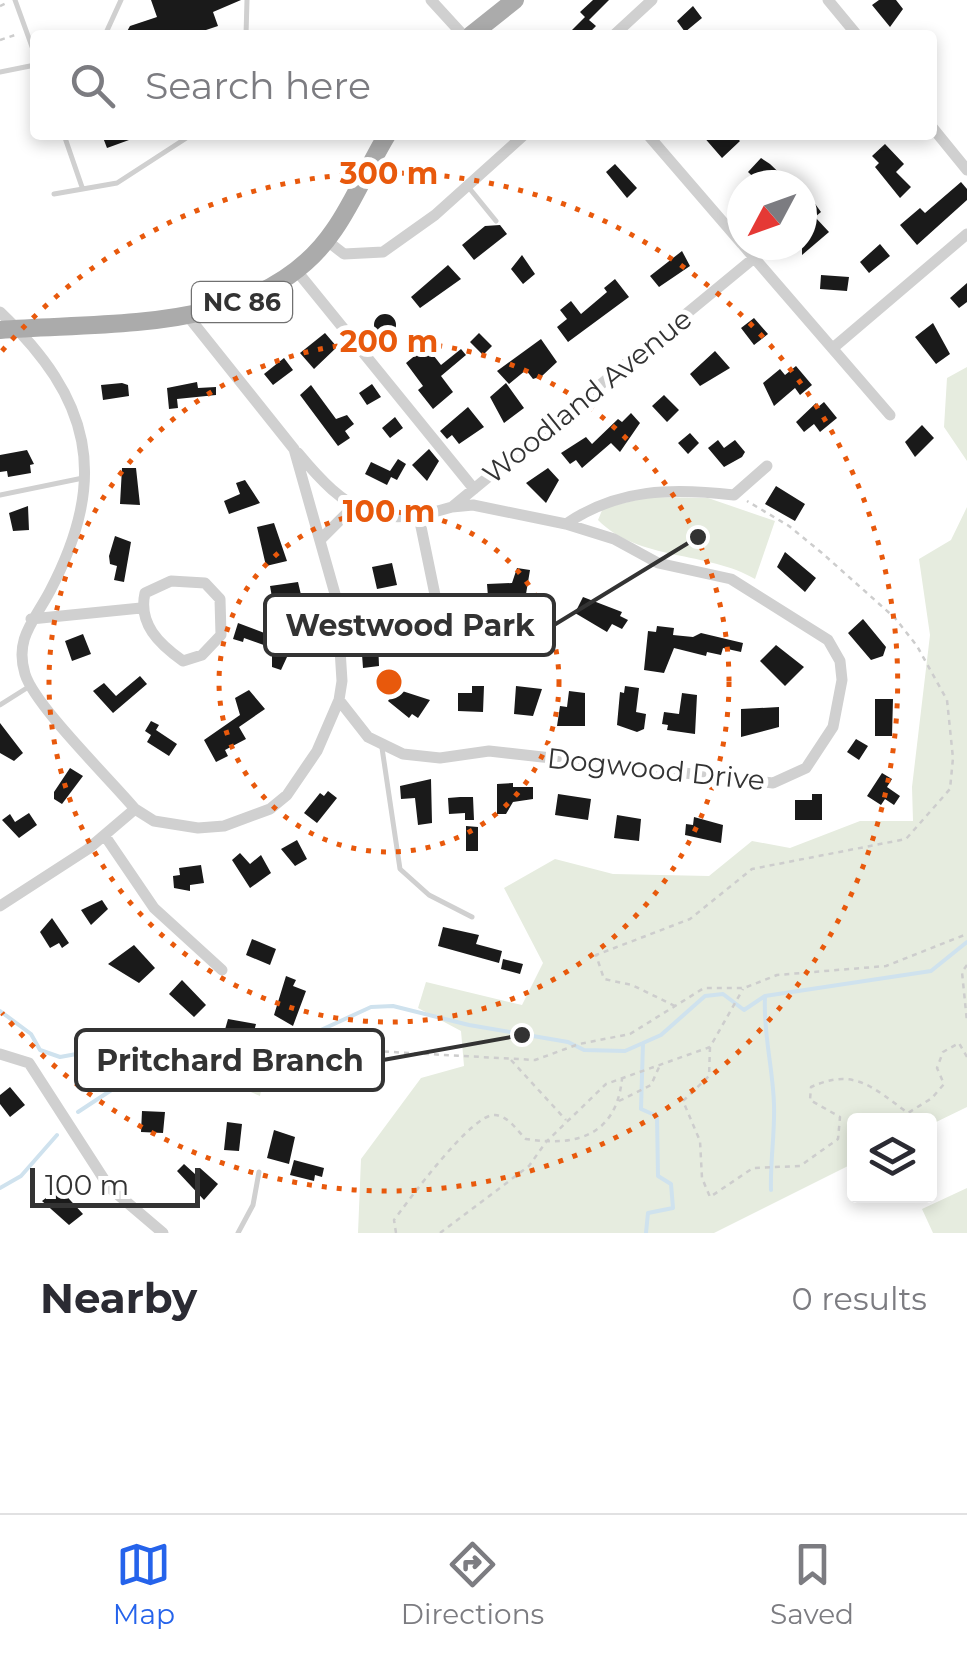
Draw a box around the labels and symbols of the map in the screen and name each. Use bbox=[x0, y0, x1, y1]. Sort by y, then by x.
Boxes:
text: 300 m bbox=[339, 155, 438, 192]
north arrow bbox=[727, 170, 817, 260]
road number: NC 86 bbox=[192, 282, 292, 322]
street label: Woodland Avenue bbox=[476, 301, 698, 491]
text: 200 m bbox=[340, 323, 438, 360]
text: 100 m bbox=[343, 493, 435, 530]
callout: Westwood Park bbox=[265, 595, 554, 655]
text: Westwood Park bbox=[285, 607, 535, 644]
centre of rings bbox=[371, 664, 407, 700]
street label: Dogwood Drive bbox=[545, 741, 767, 797]
callout: Pritchard Branch bbox=[76, 1030, 383, 1090]
text: Pritchard Branch bbox=[96, 1042, 364, 1079]
scale bar bbox=[30, 1163, 200, 1208]

